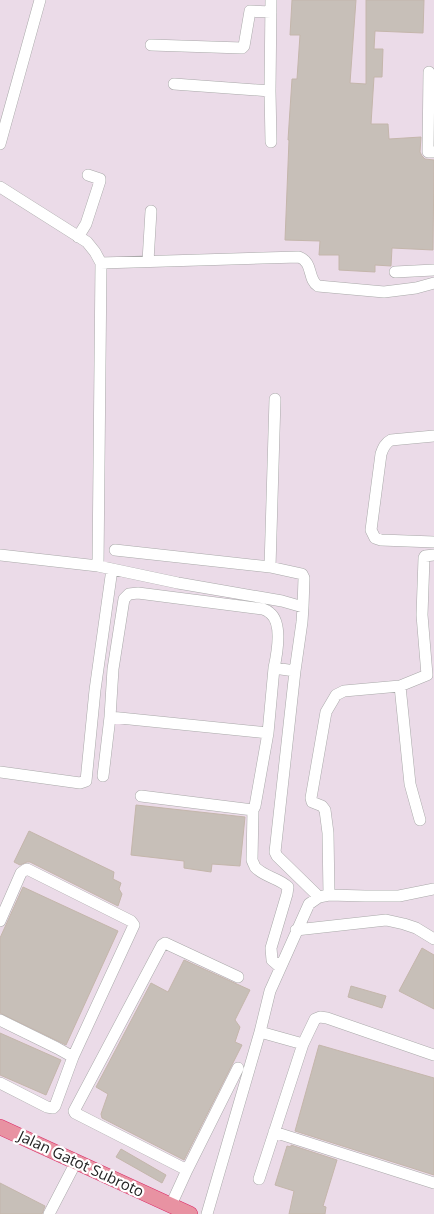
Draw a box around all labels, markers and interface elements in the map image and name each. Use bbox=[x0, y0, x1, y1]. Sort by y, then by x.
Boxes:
street label: Jalan Gatot Subroto bbox=[13, 1124, 148, 1201]

